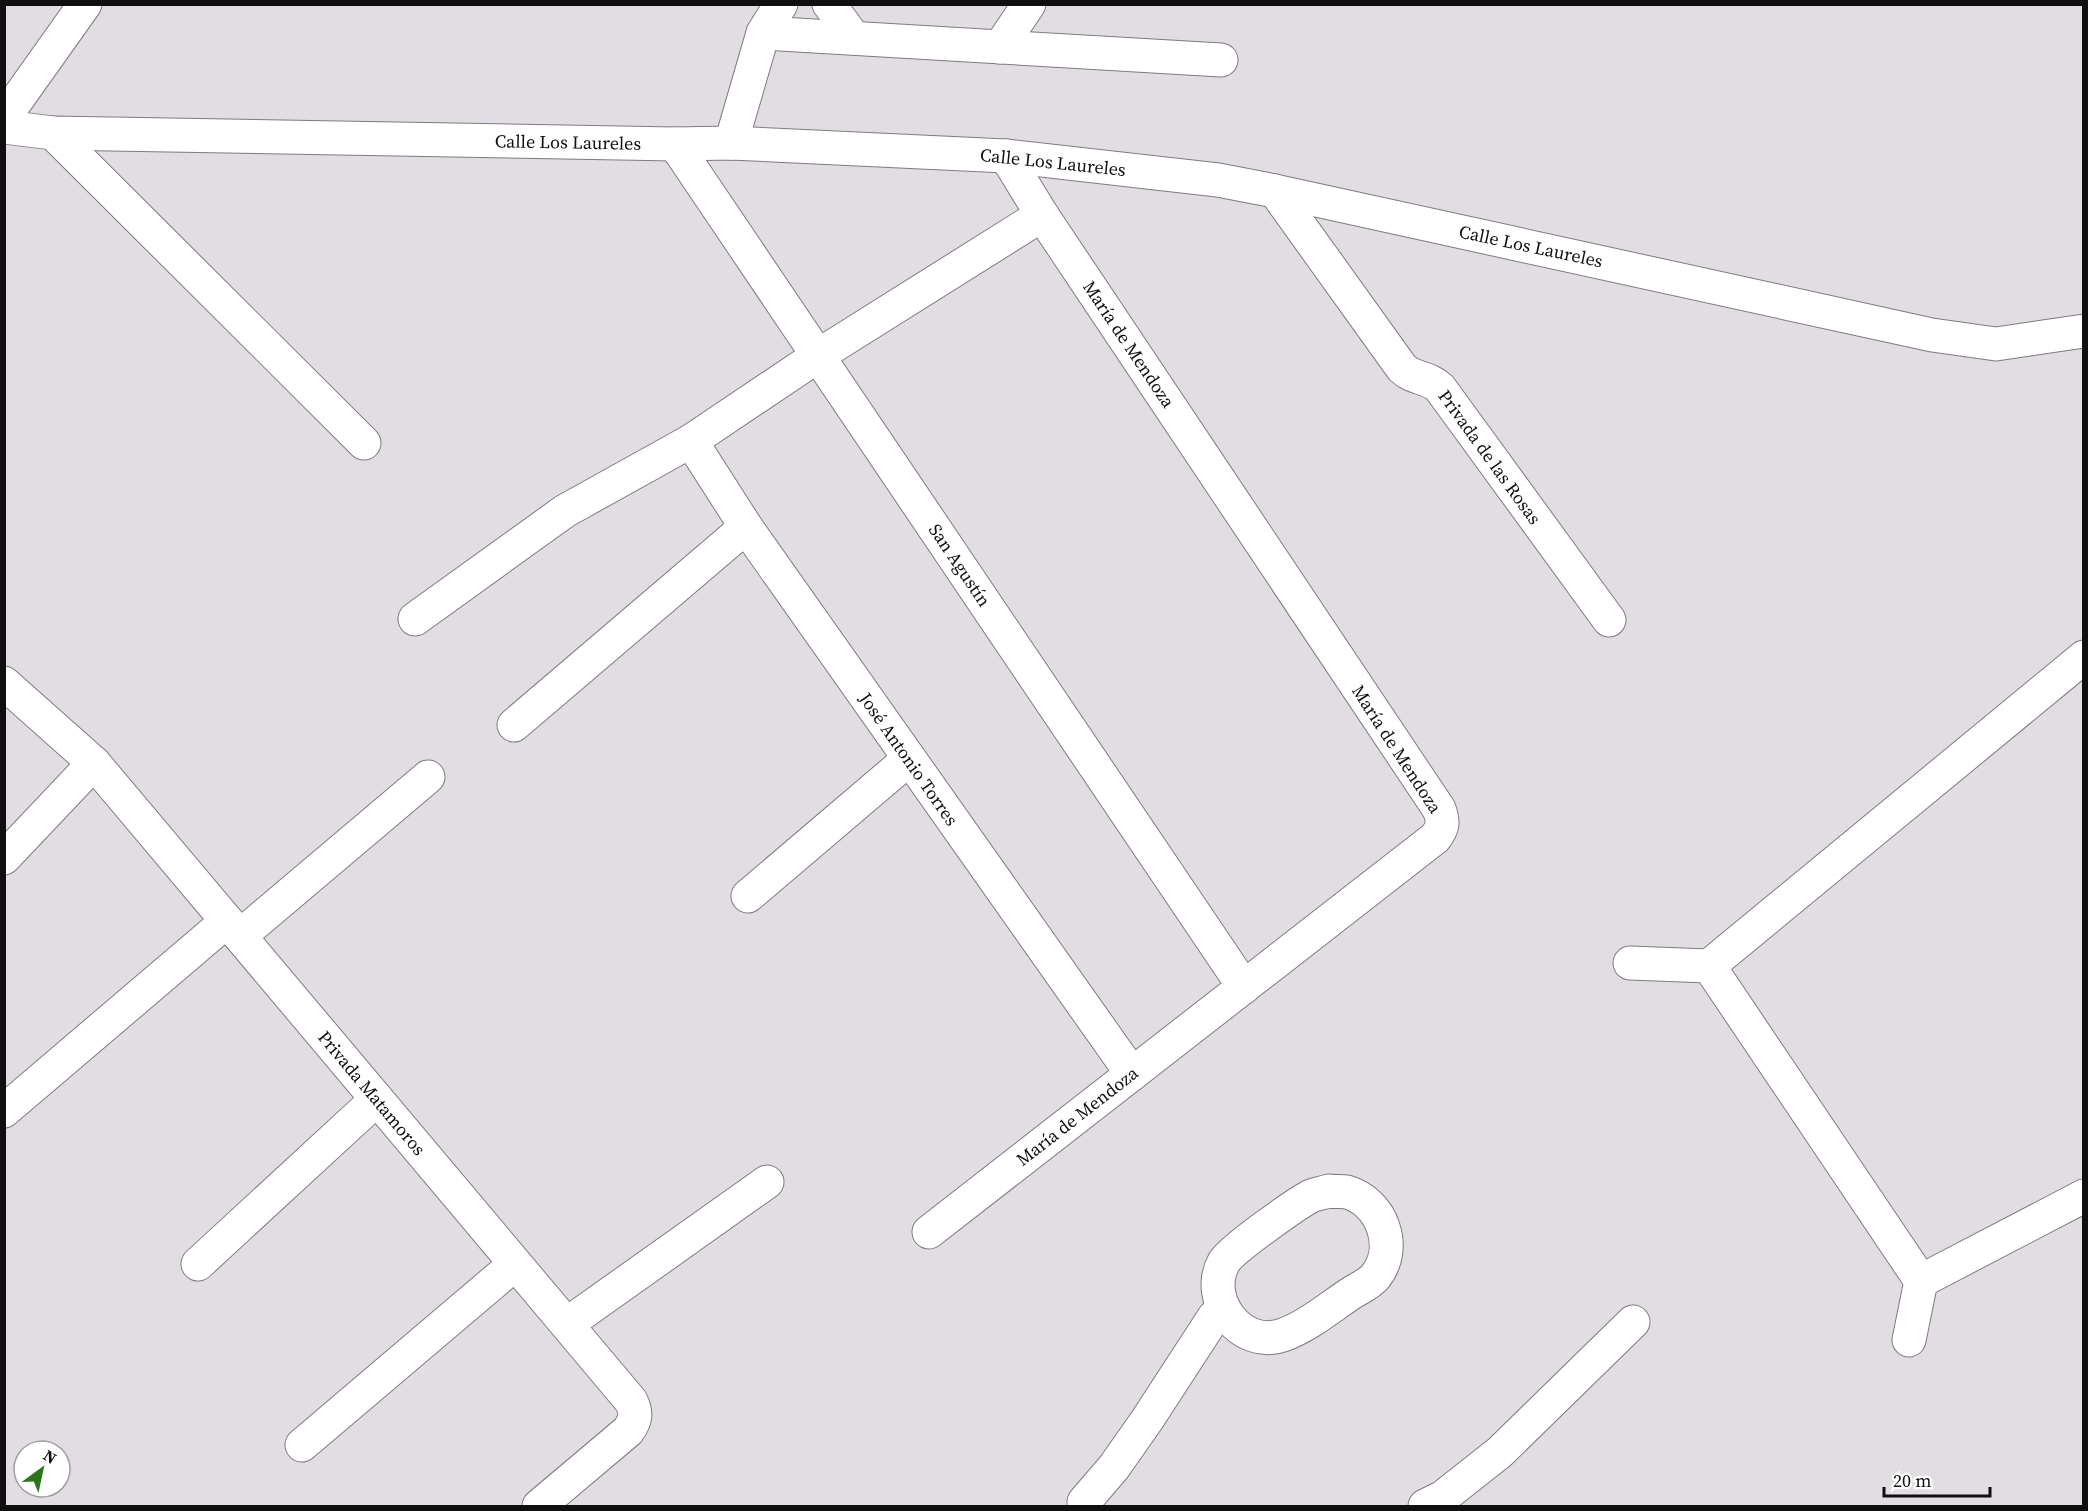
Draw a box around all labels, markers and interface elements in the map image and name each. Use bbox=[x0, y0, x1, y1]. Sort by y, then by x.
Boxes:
street label: Calle Los Laureles bbox=[495, 128, 642, 156]
street label: Calle Los Laureles bbox=[979, 142, 1127, 182]
street label: Calle Los Laureles bbox=[1457, 219, 1605, 273]
street label: María de Mendoza bbox=[1077, 276, 1181, 413]
street label: Privada de las Rosas bbox=[1433, 385, 1547, 529]
street label: San Agustín bbox=[923, 519, 997, 611]
street label: María de Mendoza bbox=[1346, 680, 1448, 819]
street label: José Antonio Torres bbox=[853, 687, 965, 831]
street label: Privada Matamoros bbox=[312, 1025, 432, 1161]
street label: María de Mendoza bbox=[1011, 1060, 1144, 1172]
north arrow bbox=[12, 1439, 72, 1499]
text: N bbox=[39, 1444, 61, 1469]
scale bar bbox=[1884, 1460, 1990, 1498]
text: 20 m bbox=[1893, 1468, 1931, 1493]

